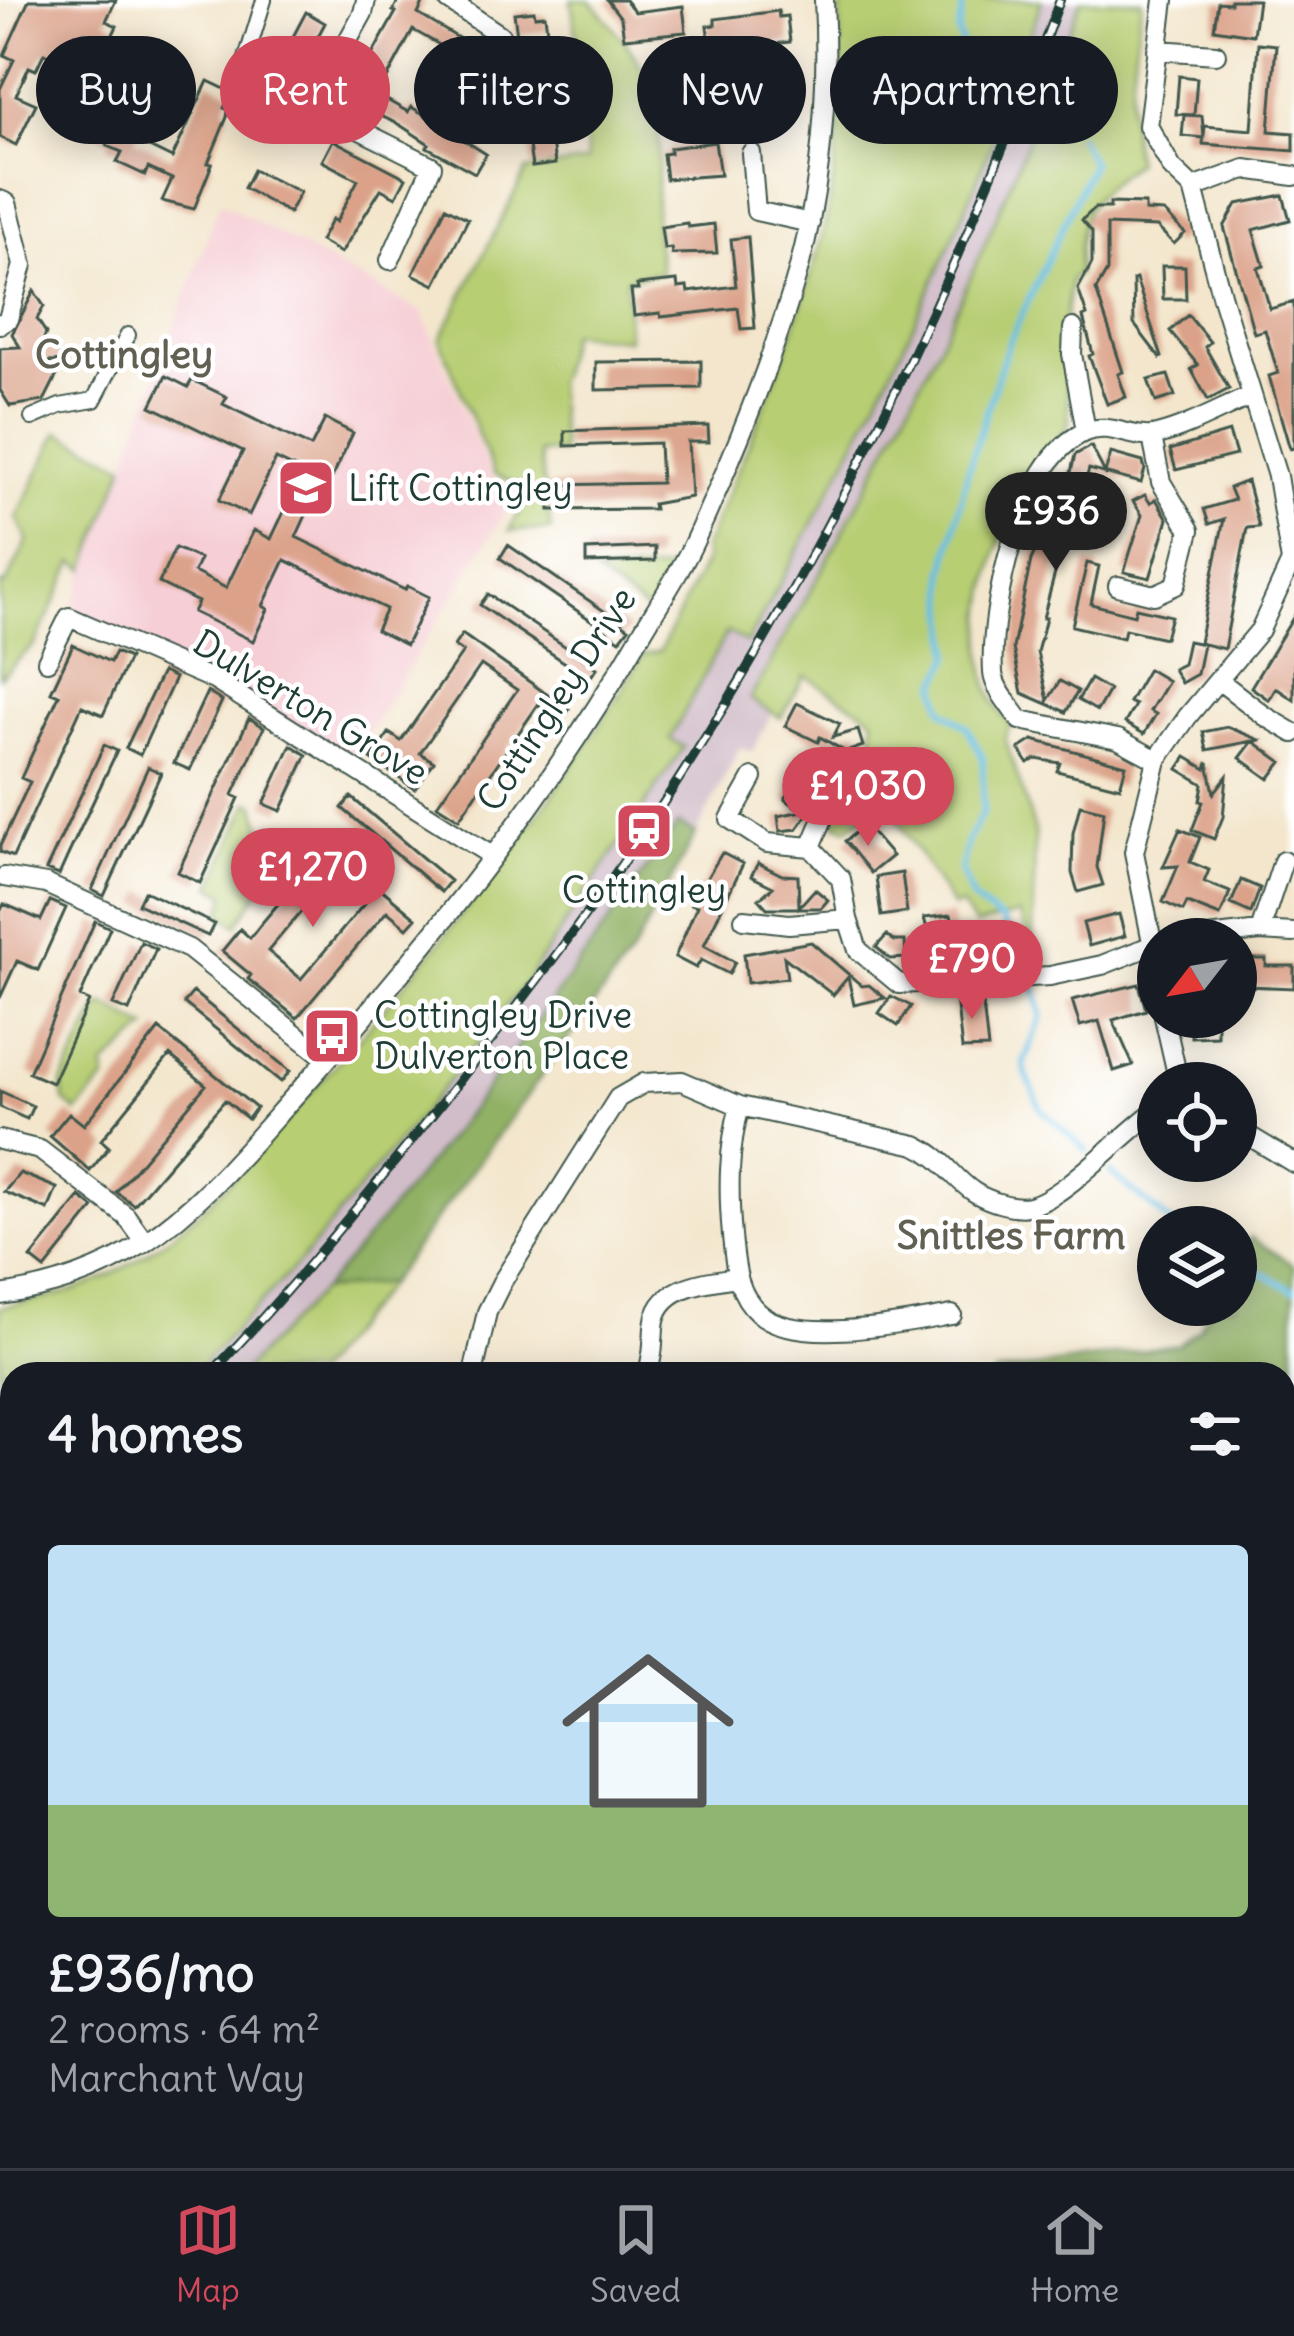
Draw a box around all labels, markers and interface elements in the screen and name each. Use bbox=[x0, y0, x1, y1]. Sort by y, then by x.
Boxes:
chip: Buy bbox=[36, 36, 196, 144]
chip: Rent bbox=[220, 36, 390, 144]
chip: Filters bbox=[414, 36, 613, 144]
chip: New bbox=[637, 36, 806, 144]
chip: Apartment bbox=[830, 36, 1118, 144]
district label: Cottingley bbox=[35, 330, 213, 379]
school or university icon: Lift Cottingley bbox=[275, 457, 337, 519]
place label: Lift Cottingley bbox=[348, 466, 573, 511]
pin: £936 bbox=[985, 472, 1127, 574]
text: £936 bbox=[1012, 486, 1100, 535]
street label: Cottingley Drive bbox=[467, 579, 646, 820]
street label: Dulverton Grove bbox=[185, 620, 436, 795]
pin: £1,030 bbox=[770, 747, 966, 849]
text: £1,030 bbox=[809, 761, 927, 810]
station icon: Cottingley bbox=[613, 800, 675, 862]
pin: £1,270 bbox=[215, 828, 411, 930]
text: £1,270 bbox=[258, 842, 368, 891]
place label: Cottingley bbox=[562, 868, 726, 913]
north arrow bbox=[1137, 918, 1257, 1038]
map controls bbox=[1137, 918, 1257, 1326]
pin: £790 bbox=[901, 920, 1043, 1022]
text: £790 bbox=[928, 934, 1016, 983]
place label: Cottingley Drive Dulverton Place bbox=[374, 993, 632, 1079]
bus stop icon: Cottingley Drive Dulverton Place bbox=[301, 1005, 363, 1067]
button: locate bbox=[1137, 1062, 1257, 1182]
button: layers bbox=[1137, 1206, 1257, 1326]
district label: Snittles Farm bbox=[897, 1211, 1125, 1260]
icon: filters bbox=[1182, 1401, 1248, 1467]
text: 4 homes bbox=[48, 1402, 243, 1466]
icon: home bbox=[540, 1623, 756, 1839]
text: £936/mo bbox=[48, 1941, 254, 2005]
text: 2 rooms · 64 m² bbox=[48, 2005, 320, 2054]
text: Marchant Way bbox=[48, 2054, 305, 2103]
tab: Map bbox=[175, 2197, 241, 2311]
tab: Saved bbox=[590, 2197, 681, 2311]
tab: Home bbox=[1030, 2197, 1119, 2311]

